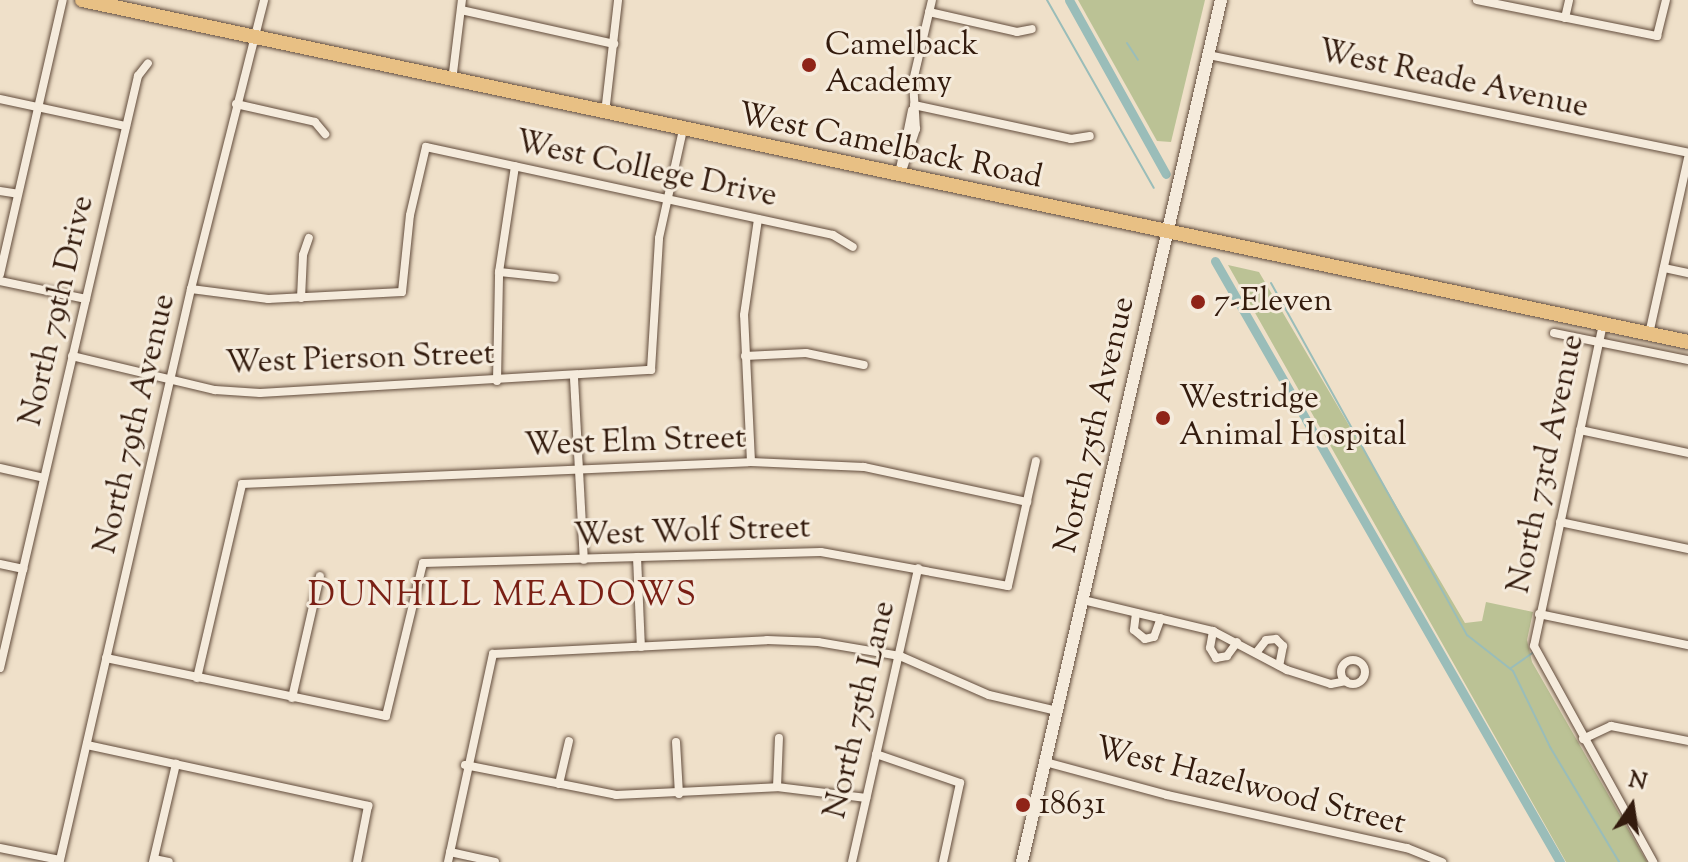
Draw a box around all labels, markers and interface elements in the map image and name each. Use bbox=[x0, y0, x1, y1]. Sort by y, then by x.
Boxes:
place label: Camelback Academy bbox=[825, 28, 979, 103]
street label: West Reade Avenue bbox=[1314, 33, 1592, 127]
marker: Camelback Academy bbox=[800, 56, 818, 74]
street label: West Camelback Road bbox=[734, 96, 1046, 198]
street label: West College Drive bbox=[512, 124, 780, 216]
street label: North 79th Drive bbox=[13, 192, 103, 430]
place label: 7-Eleven bbox=[1214, 283, 1332, 321]
street label: North 79th Avenue bbox=[87, 290, 185, 558]
street label: North 75th Avenue bbox=[1048, 293, 1144, 557]
marker: 7-Eleven bbox=[1189, 293, 1207, 311]
street label: North 73rd Avenue bbox=[1501, 331, 1593, 597]
street label: West Pierson Street bbox=[225, 336, 495, 384]
place label: Westridge Animal Hospital bbox=[1179, 381, 1407, 456]
marker: Westridge Animal Hospital bbox=[1154, 409, 1172, 427]
street label: West Elm Street bbox=[523, 420, 747, 466]
street label: West Wolf Street bbox=[573, 510, 811, 556]
district label: DUNHILL MEADOWS bbox=[308, 577, 698, 617]
street label: North 75th Lane bbox=[817, 597, 905, 823]
street label: West Hazelwood Street bbox=[1091, 730, 1409, 844]
text: N bbox=[1625, 765, 1650, 800]
north arrow bbox=[1592, 766, 1672, 846]
place label: 18631 bbox=[1039, 786, 1106, 824]
marker: 18631 bbox=[1014, 796, 1032, 814]

